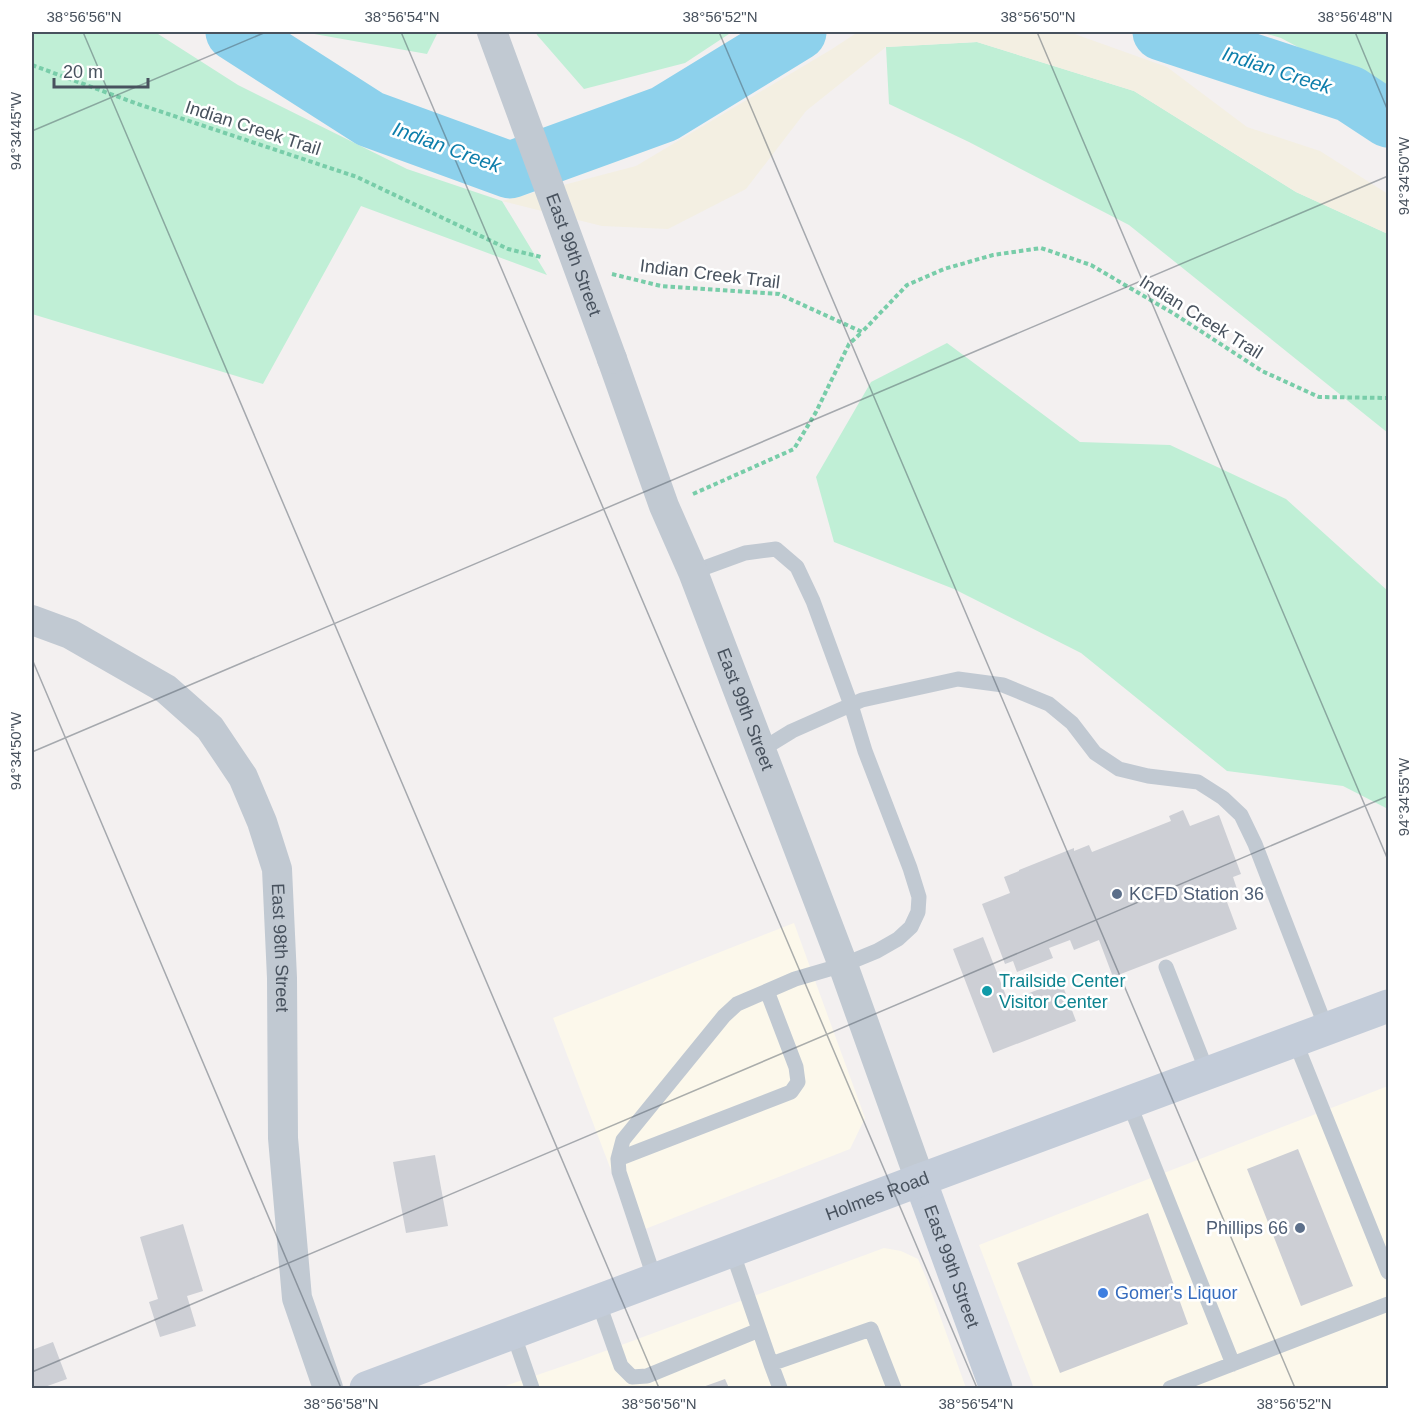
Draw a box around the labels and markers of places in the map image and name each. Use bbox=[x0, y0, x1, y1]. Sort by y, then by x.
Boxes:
place label: KCFD Station 36 bbox=[1129, 884, 1264, 904]
marker: KCFD Station 36 bbox=[1110, 887, 1124, 901]
place label: Trailside Center Visitor Center bbox=[999, 971, 1125, 1012]
marker: Trailside Center Visitor Center bbox=[980, 984, 994, 998]
place label: Phillips 66 bbox=[1206, 1218, 1288, 1238]
marker: Phillips 66 bbox=[1293, 1221, 1307, 1235]
place label: Gomer's Liquor bbox=[1115, 1283, 1237, 1303]
marker: Gomer's Liquor bbox=[1096, 1286, 1110, 1300]

